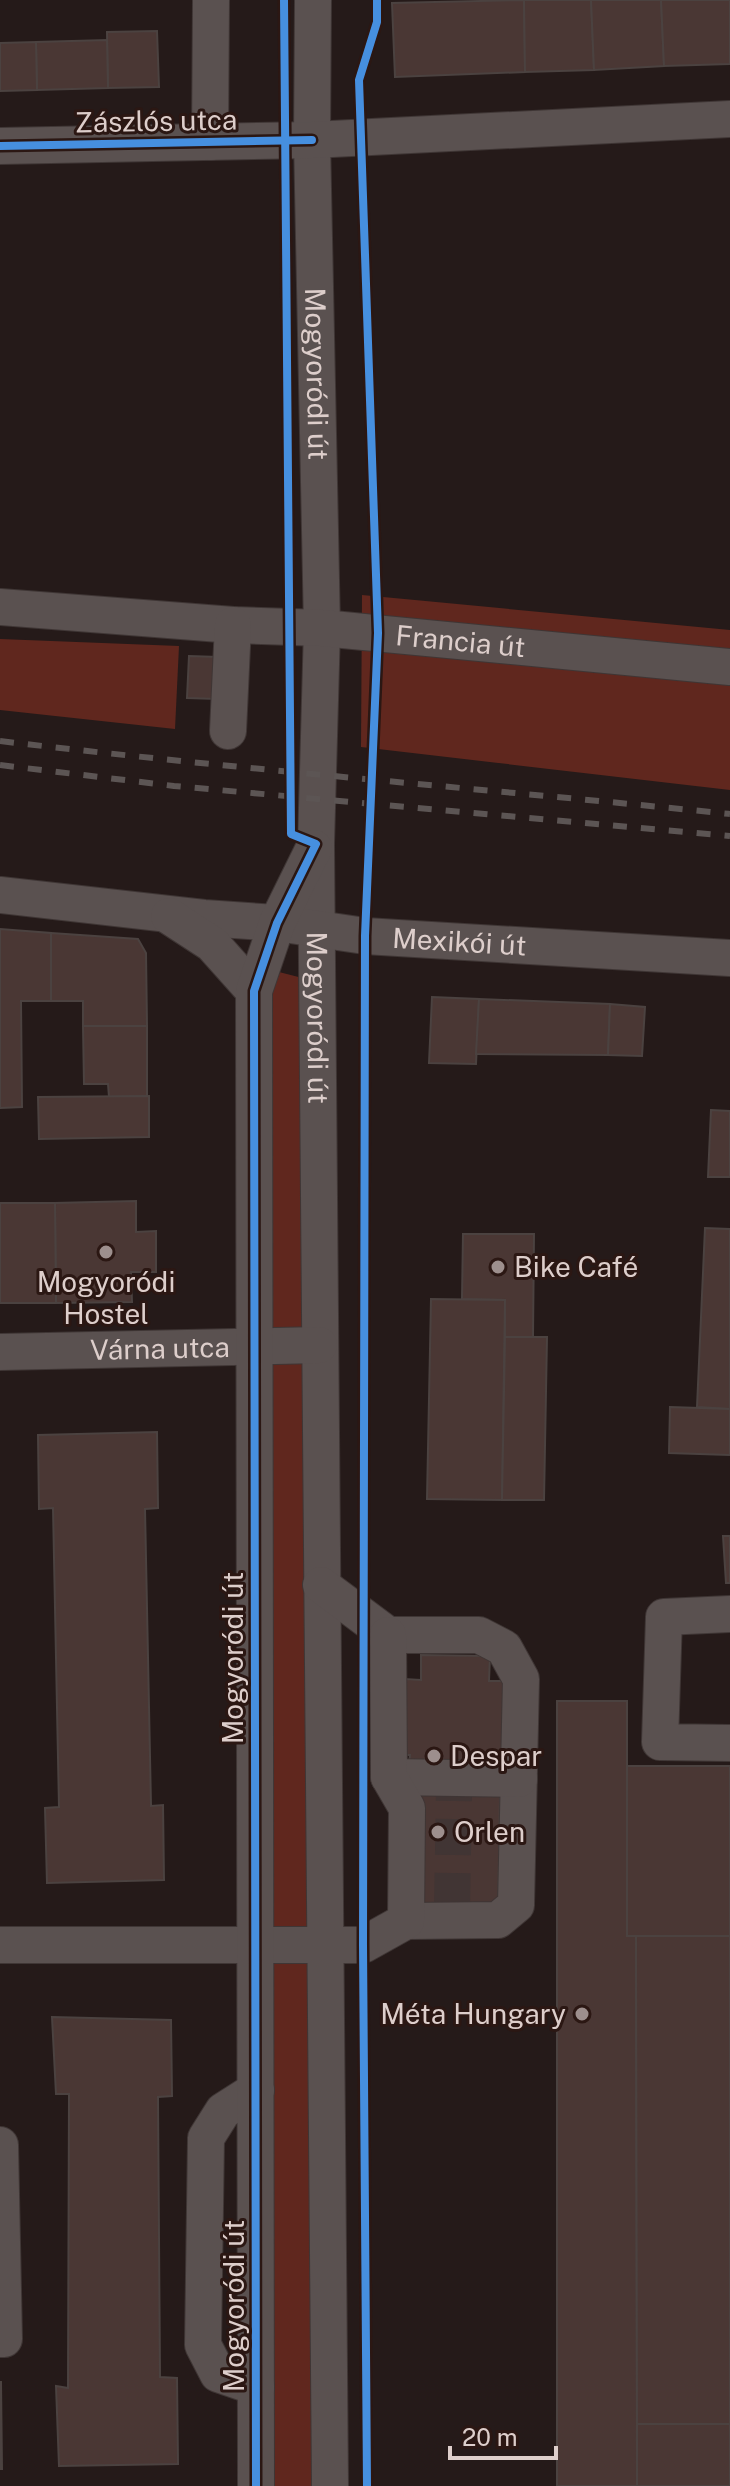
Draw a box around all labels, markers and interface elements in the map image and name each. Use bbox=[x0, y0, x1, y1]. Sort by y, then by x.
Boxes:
street label: Zászlós utca bbox=[74, 103, 238, 138]
street label: Mogyoródi út bbox=[299, 287, 336, 461]
street label: Francia út bbox=[394, 618, 527, 663]
street label: Mexikói út bbox=[391, 921, 527, 962]
street label: Mogyoródi út bbox=[301, 931, 335, 1104]
marker: Mogyoródi Hostel bbox=[97, 1243, 115, 1261]
place label: Bike Café bbox=[514, 1250, 638, 1283]
marker: Bike Café bbox=[489, 1258, 507, 1276]
place label: Mogyoródi Hostel bbox=[37, 1265, 175, 1330]
street label: Várna utca bbox=[90, 1330, 230, 1366]
street label: Mogyoródi út bbox=[216, 1572, 249, 1744]
place label: Despar bbox=[450, 1739, 542, 1772]
marker: Despar bbox=[425, 1747, 443, 1765]
place label: Orlen bbox=[454, 1815, 525, 1848]
marker: Orlen bbox=[429, 1823, 447, 1841]
place label: Méta Hungary bbox=[380, 1997, 566, 2030]
marker: Méta Hungary bbox=[573, 2005, 591, 2023]
street label: Mogyoródi út bbox=[217, 2220, 250, 2392]
scale bar bbox=[450, 2410, 556, 2460]
text: 20 m bbox=[462, 2423, 518, 2451]

